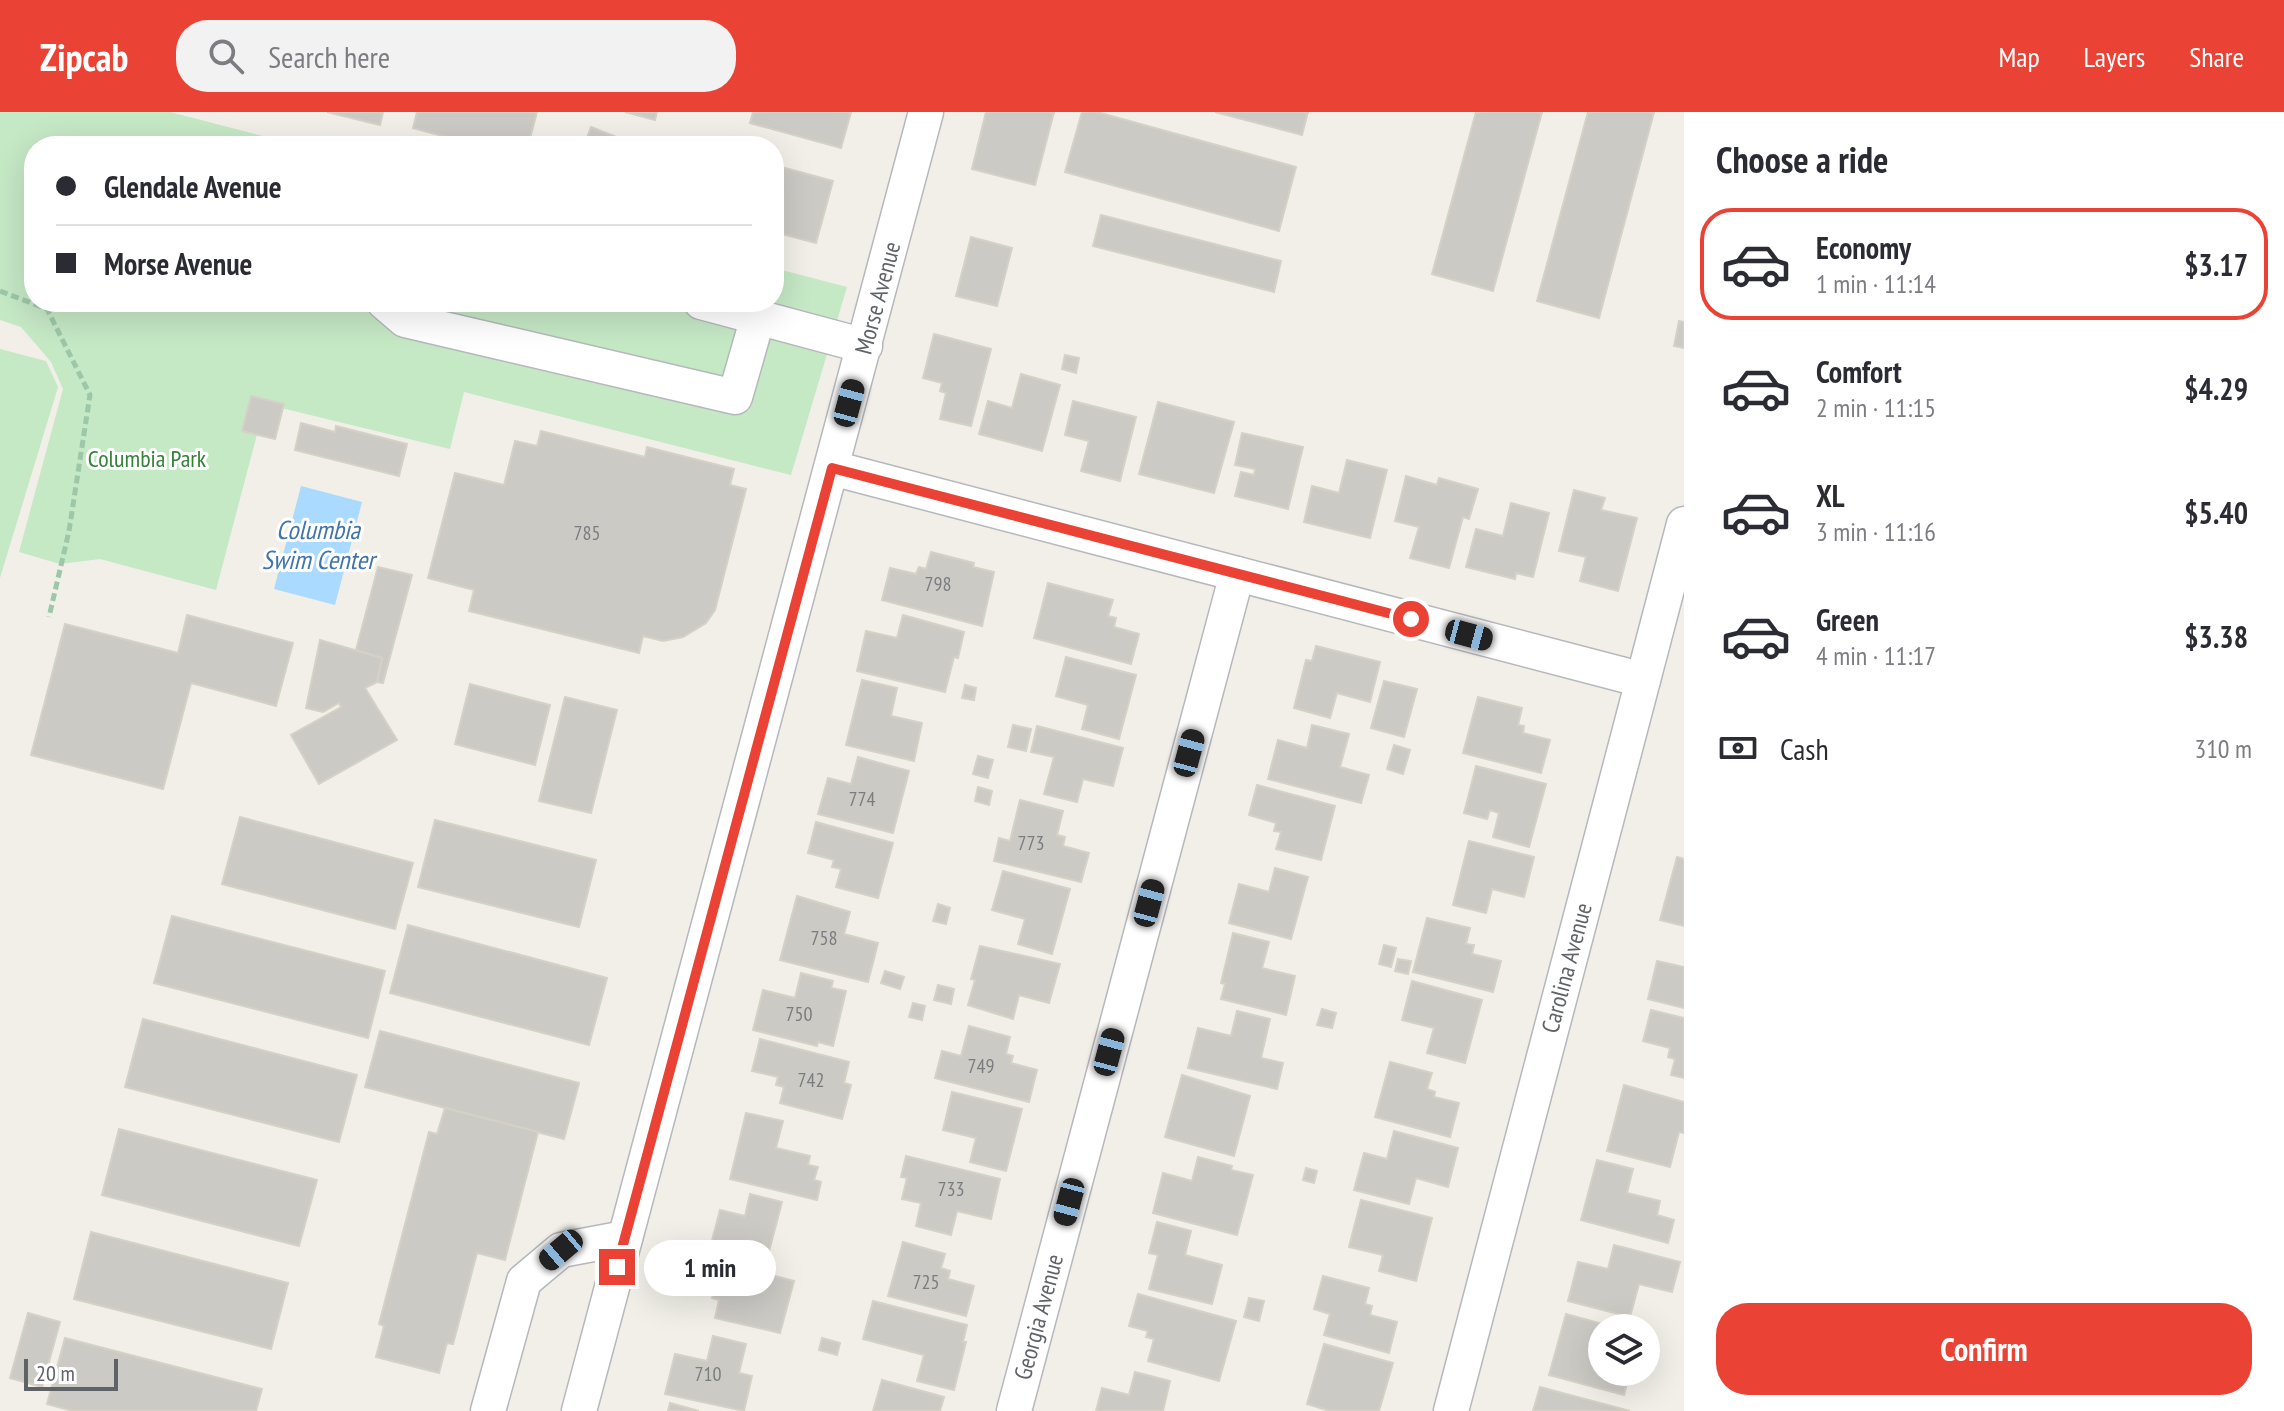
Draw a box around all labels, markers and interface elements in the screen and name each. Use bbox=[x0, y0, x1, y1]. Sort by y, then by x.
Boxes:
search box bbox=[176, 20, 736, 92]
text: Zipcab bbox=[40, 32, 128, 81]
icon: search bbox=[204, 34, 248, 78]
text: Search here bbox=[268, 37, 390, 76]
text: Map bbox=[1998, 38, 2040, 75]
text: Layers bbox=[2084, 38, 2145, 75]
text: Share bbox=[2189, 38, 2244, 75]
text: Choose a ride bbox=[1716, 136, 1888, 183]
text: Glendale Avenue bbox=[104, 167, 282, 206]
icon: car bbox=[1720, 228, 1792, 300]
text: Economy bbox=[1816, 228, 1911, 267]
street label: Morse Avenue bbox=[848, 238, 907, 358]
text: Morse Avenue bbox=[104, 244, 252, 283]
text: $3.17 bbox=[2184, 245, 2248, 284]
text: 1 min · 11:14 bbox=[1816, 267, 1936, 300]
icon: car bbox=[1720, 352, 1792, 424]
text: Comfort bbox=[1816, 352, 1902, 391]
text: $4.29 bbox=[2184, 369, 2248, 408]
car bbox=[831, 377, 867, 429]
text: 2 min · 11:15 bbox=[1816, 391, 1936, 424]
park label: Columbia Park bbox=[88, 443, 207, 474]
icon: car bbox=[1720, 476, 1792, 548]
text: XL bbox=[1816, 476, 1845, 515]
text: $5.40 bbox=[2184, 493, 2248, 532]
water label: Columbia Swim Center bbox=[262, 513, 378, 576]
text: 3 min · 11:16 bbox=[1816, 515, 1936, 548]
house number: 785 bbox=[574, 520, 601, 546]
house number: 798 bbox=[925, 571, 952, 597]
icon: car bbox=[1720, 600, 1792, 672]
text: Green bbox=[1816, 600, 1879, 639]
route start bbox=[1393, 601, 1429, 637]
car bbox=[1443, 617, 1495, 653]
text: $3.38 bbox=[2184, 617, 2248, 656]
text: 4 min · 11:17 bbox=[1816, 639, 1936, 672]
icon: cash bbox=[1716, 726, 1760, 770]
car bbox=[1171, 727, 1207, 779]
text: Cash bbox=[1780, 729, 1829, 768]
text: 310 m bbox=[2194, 732, 2252, 765]
house number: 774 bbox=[849, 786, 876, 812]
house number: 773 bbox=[1018, 830, 1045, 856]
car bbox=[1131, 877, 1167, 929]
street label: Carolina Avenue bbox=[1534, 899, 1599, 1036]
house number: 758 bbox=[811, 925, 838, 951]
house number: 750 bbox=[786, 1001, 813, 1027]
car bbox=[1091, 1026, 1127, 1078]
house number: 749 bbox=[968, 1053, 995, 1079]
house number: 742 bbox=[798, 1067, 825, 1093]
house number: 733 bbox=[938, 1176, 965, 1202]
car bbox=[1051, 1176, 1087, 1228]
car bbox=[535, 1225, 587, 1275]
callout: 1 min bbox=[645, 1239, 777, 1295]
route end bbox=[599, 1249, 635, 1285]
text: 1 min bbox=[684, 1251, 736, 1284]
street label: Georgia Avenue bbox=[1007, 1251, 1070, 1383]
house number: 725 bbox=[913, 1269, 940, 1295]
button: Confirm bbox=[1716, 1303, 2252, 1395]
map controls bbox=[1588, 1314, 1660, 1386]
button: layers bbox=[1588, 1314, 1660, 1386]
scale bar bbox=[24, 1355, 118, 1391]
text: 20 m bbox=[36, 1359, 75, 1387]
house number: 710 bbox=[695, 1361, 722, 1387]

